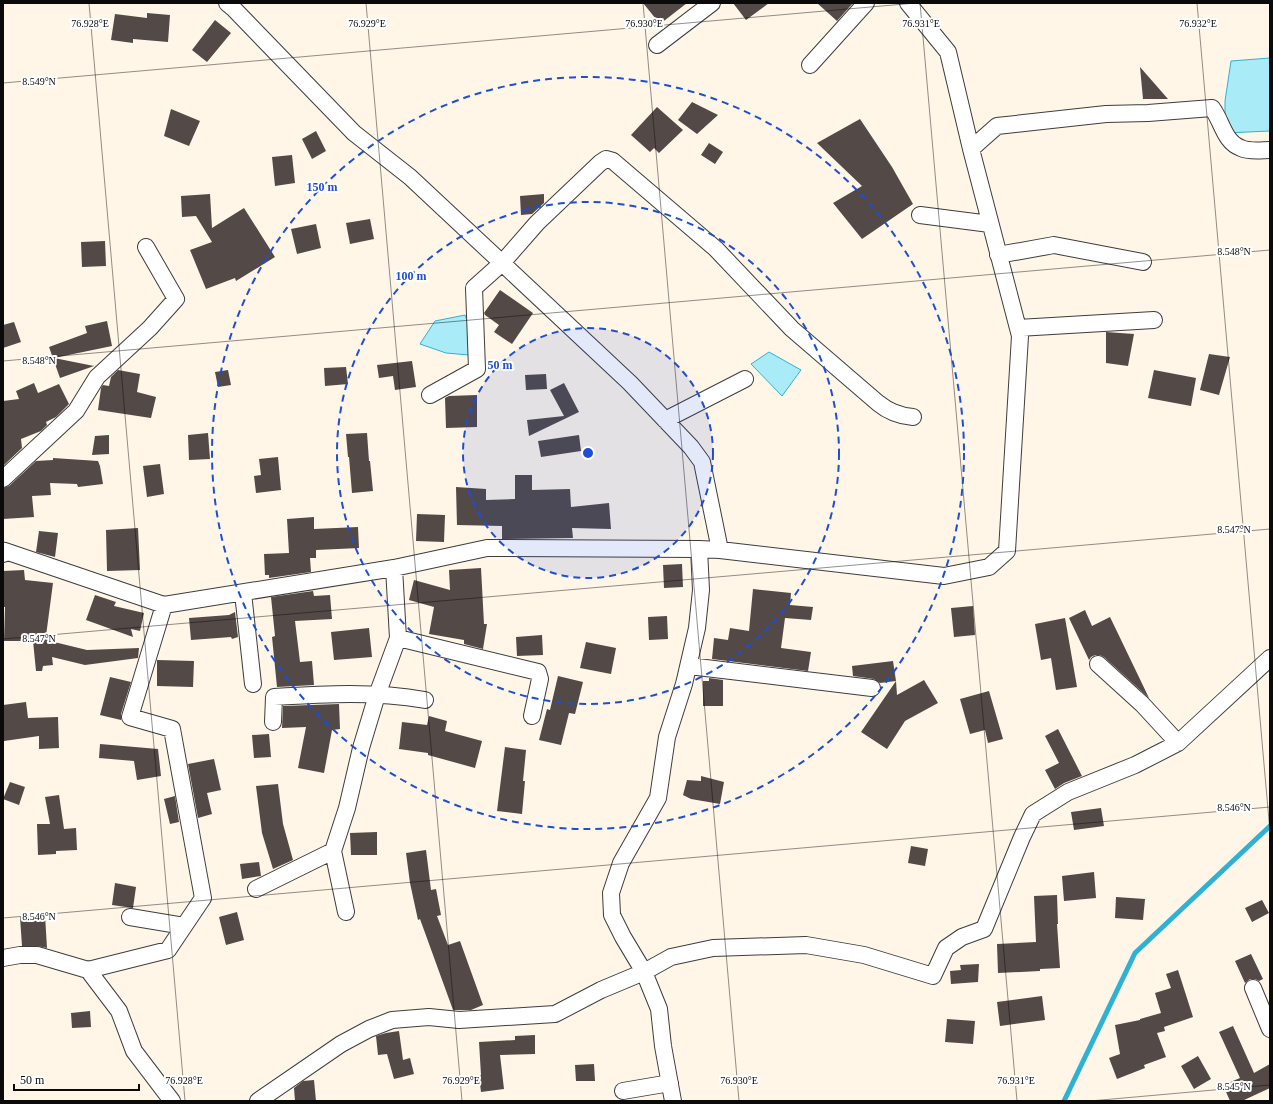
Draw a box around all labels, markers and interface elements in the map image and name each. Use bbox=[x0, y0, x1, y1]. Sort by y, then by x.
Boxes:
text: 76.928°E bbox=[71, 18, 109, 29]
text: 76.929°E bbox=[348, 18, 386, 29]
text: 76.930°E bbox=[625, 18, 663, 29]
text: 76.931°E bbox=[902, 18, 940, 29]
text: 76.932°E bbox=[1179, 18, 1217, 29]
text: 8.549°N bbox=[22, 76, 56, 87]
text: 150 m bbox=[307, 180, 338, 194]
text: 8.548°N bbox=[1217, 246, 1251, 257]
text: 100 m bbox=[396, 269, 427, 283]
text: 8.548°N bbox=[22, 355, 56, 366]
text: 50 m bbox=[488, 358, 513, 372]
centre of rings bbox=[581, 446, 595, 460]
text: 8.547°N bbox=[1217, 524, 1251, 535]
text: 8.547°N bbox=[22, 633, 56, 644]
text: 8.546°N bbox=[1217, 802, 1251, 813]
text: 8.546°N bbox=[22, 911, 56, 922]
scale bar bbox=[14, 1066, 139, 1092]
text: 50 m bbox=[20, 1073, 45, 1087]
text: 76.928°E bbox=[165, 1075, 203, 1086]
text: 76.929°E bbox=[442, 1075, 480, 1086]
text: 76.930°E bbox=[720, 1075, 758, 1086]
text: 76.931°E bbox=[997, 1075, 1035, 1086]
text: 8.545°N bbox=[1217, 1081, 1251, 1092]

